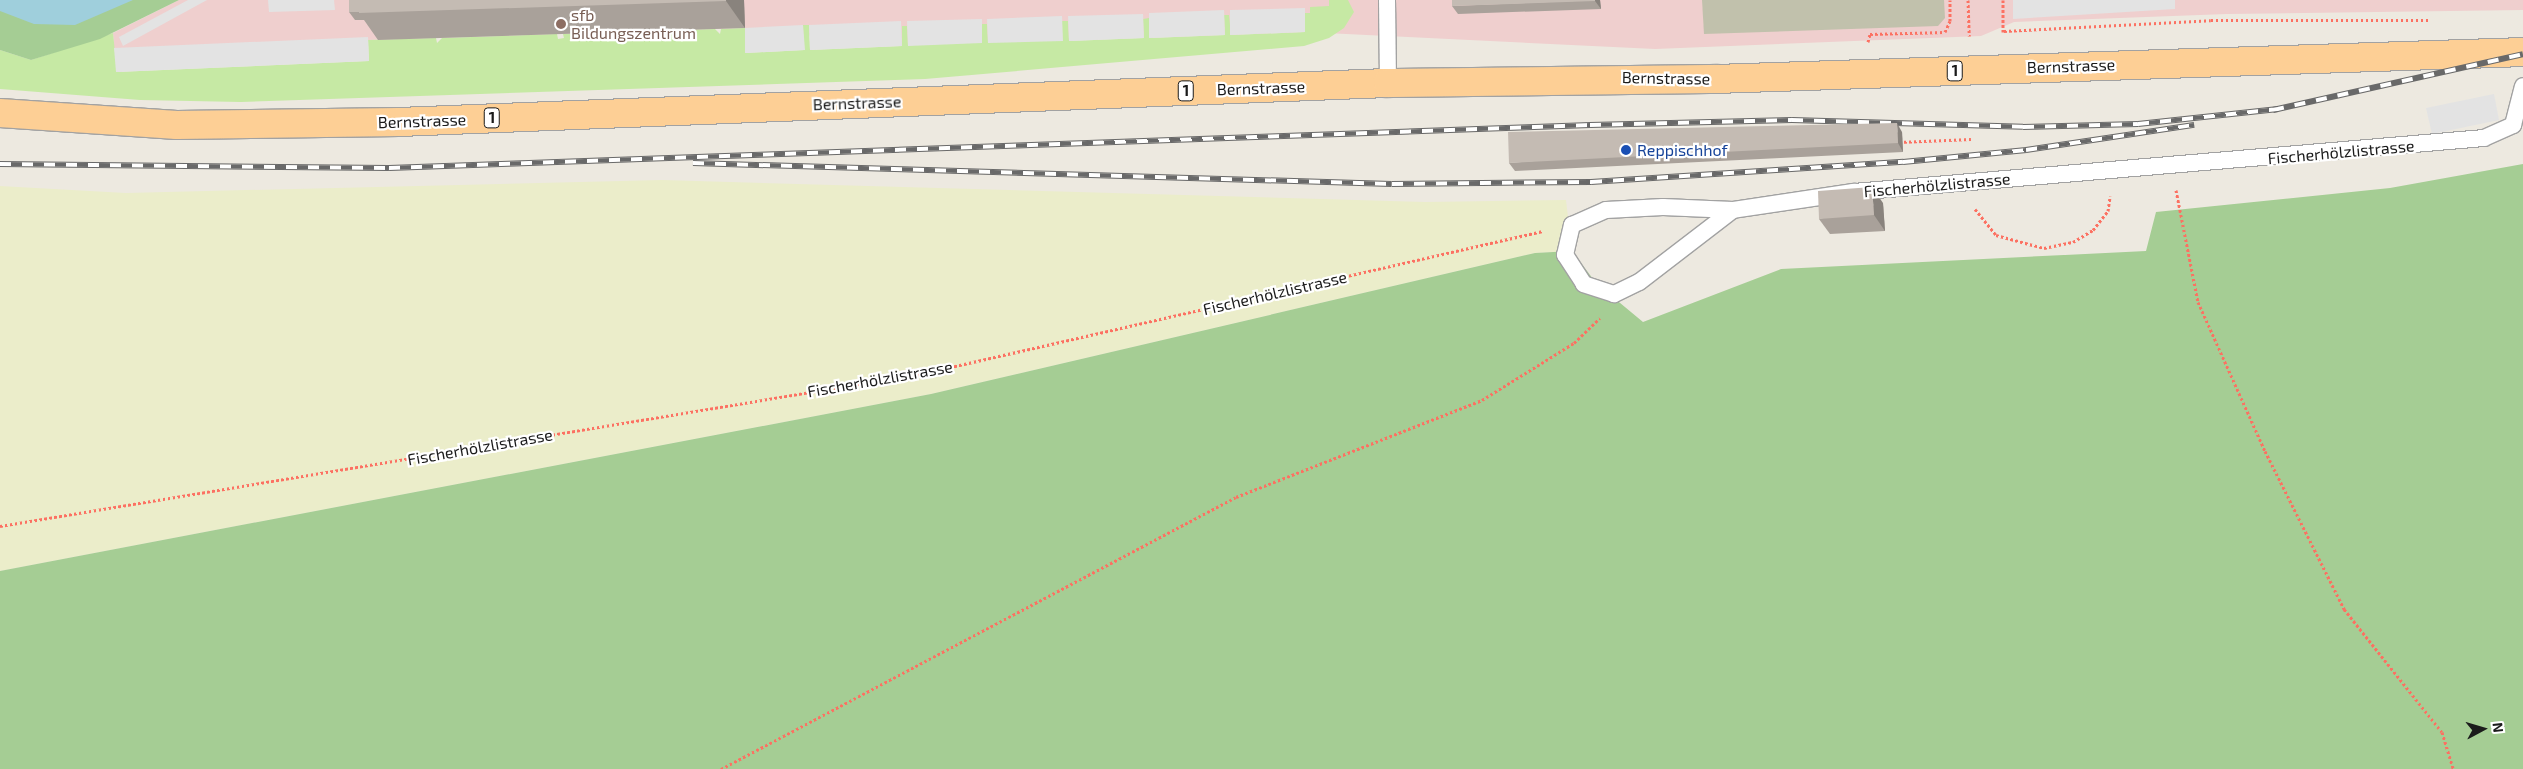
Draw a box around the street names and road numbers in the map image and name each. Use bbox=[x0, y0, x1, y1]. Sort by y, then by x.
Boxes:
street label: Bernstrasse bbox=[2026, 55, 2116, 77]
road number: 1 bbox=[1946, 58, 1964, 84]
street label: Bernstrasse bbox=[1622, 68, 1710, 88]
street label: Bernstrasse bbox=[1216, 77, 1306, 99]
road number: 1 bbox=[1177, 78, 1195, 104]
street label: Bernstrasse bbox=[812, 92, 902, 114]
road number: 1 bbox=[483, 106, 501, 130]
street label: Bernstrasse bbox=[377, 110, 467, 132]
street label: Fischerhölzlistrasse bbox=[2267, 136, 2415, 168]
street label: Fischerhölzlistrasse bbox=[1863, 169, 2011, 201]
street label: Fischerhölzlistrasse bbox=[1201, 267, 1349, 319]
street label: Fischerhölzlistrasse bbox=[806, 357, 954, 401]
street label: Fischerhölzlistrasse bbox=[406, 425, 554, 469]

